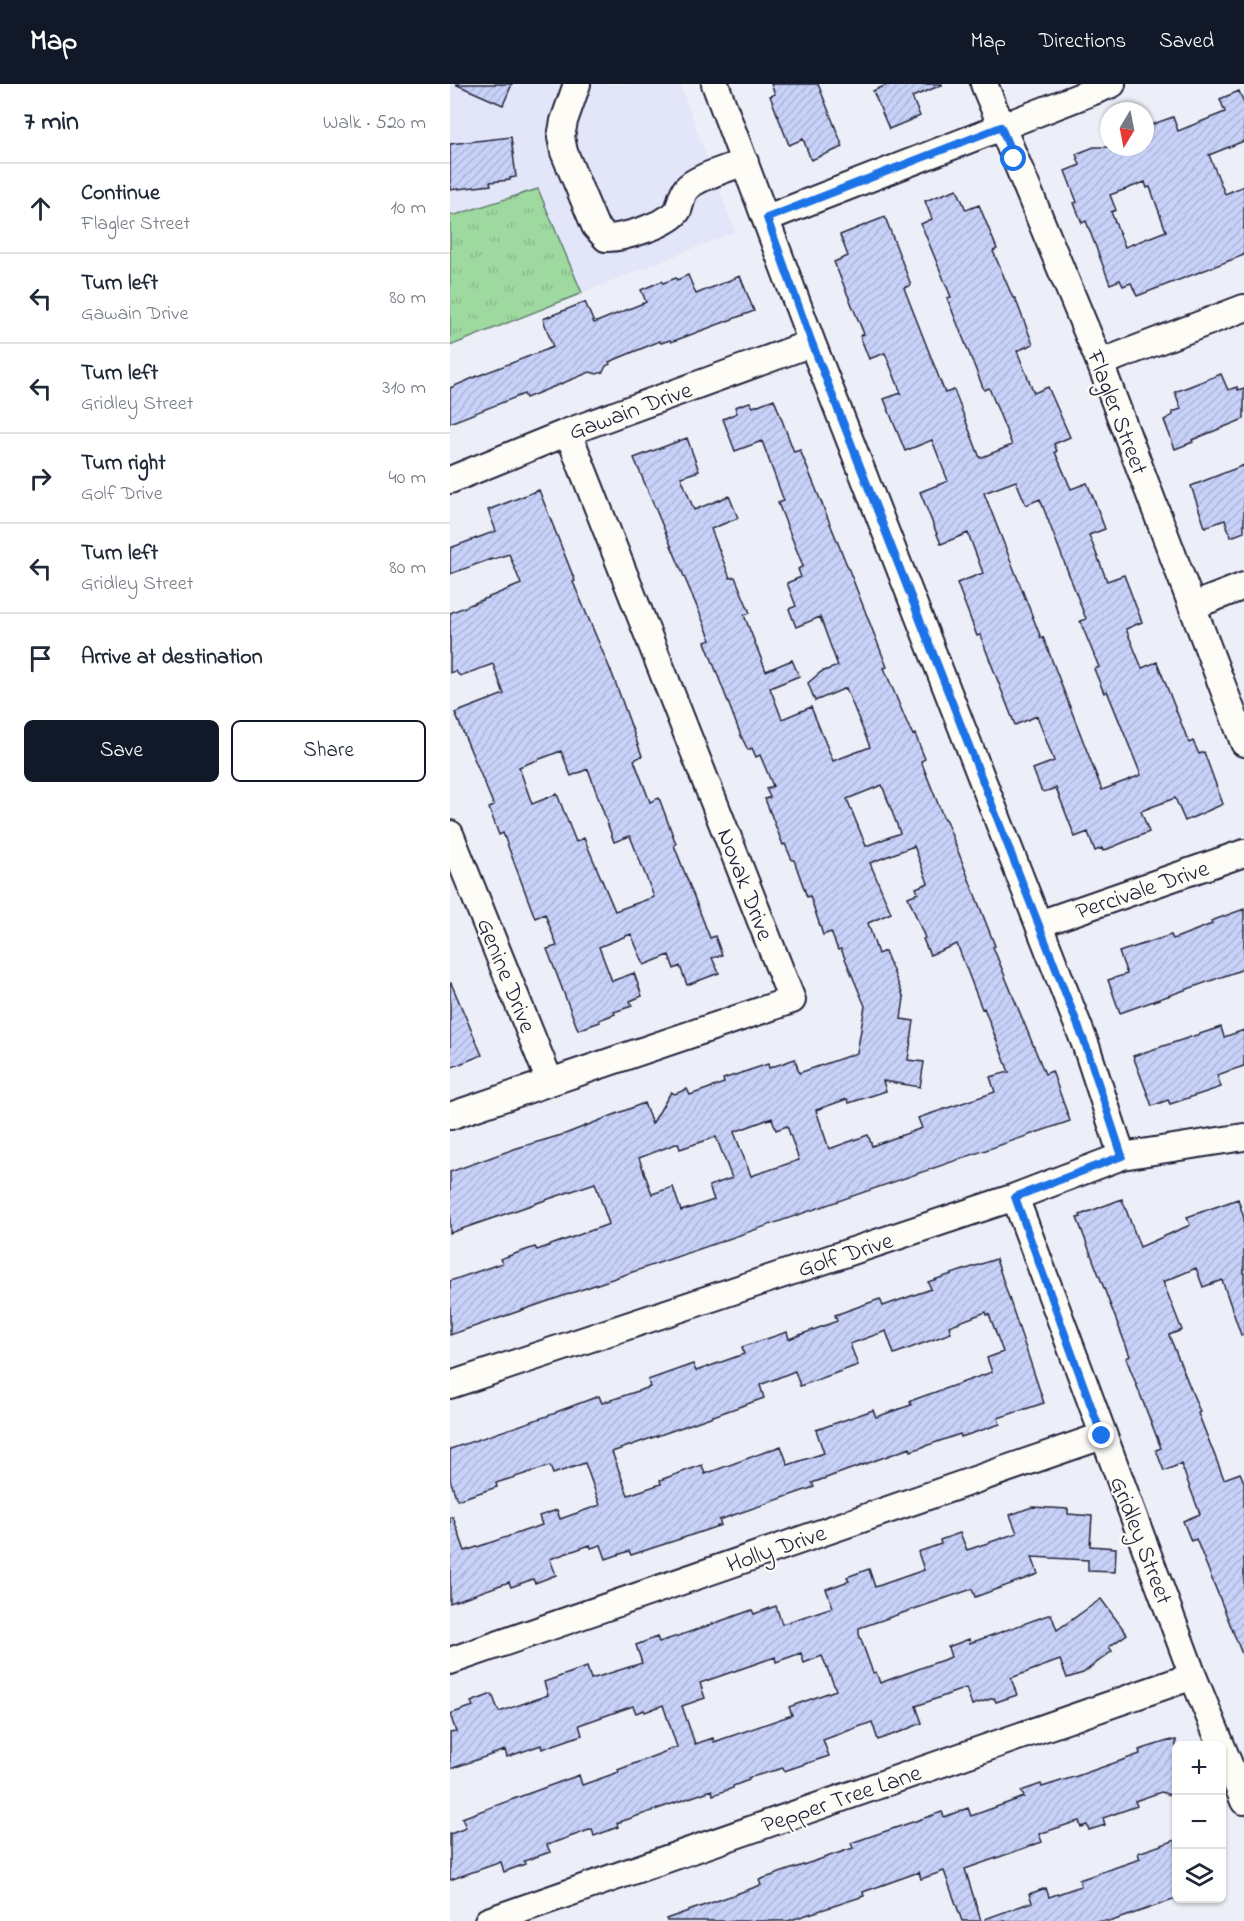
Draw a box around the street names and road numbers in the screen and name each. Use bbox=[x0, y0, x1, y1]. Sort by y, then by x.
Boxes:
street label: Flagler Street bbox=[1075, 344, 1155, 480]
street label: Gawain Drive bbox=[564, 374, 698, 451]
street label: Novak Drive bbox=[706, 824, 781, 946]
street label: Percivale Drive bbox=[1072, 852, 1214, 930]
street label: Genine Drive bbox=[466, 913, 544, 1039]
street label: Golf Drive bbox=[794, 1225, 898, 1288]
street label: Gridley Street bbox=[1098, 1472, 1180, 1610]
street label: Holly Drive bbox=[722, 1517, 832, 1585]
street label: Pepper Tree Lane bbox=[757, 1757, 927, 1844]

